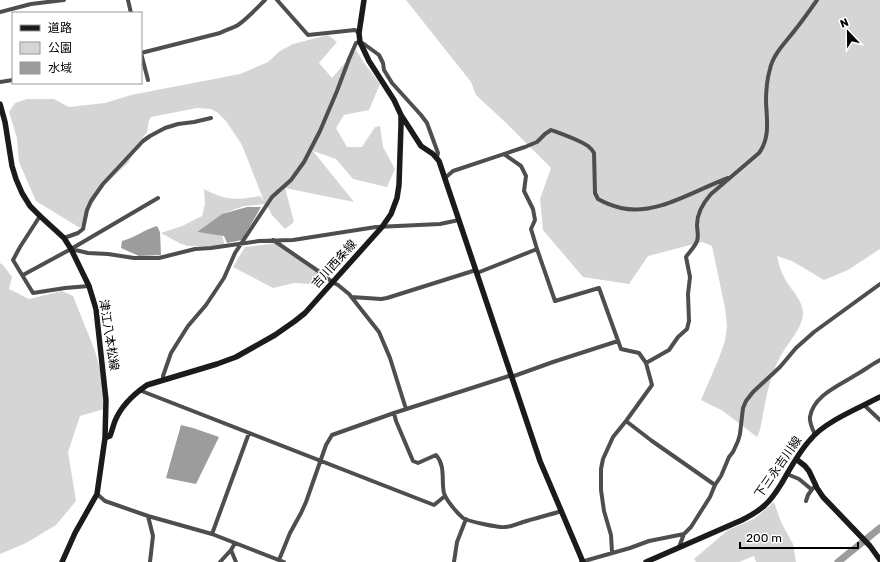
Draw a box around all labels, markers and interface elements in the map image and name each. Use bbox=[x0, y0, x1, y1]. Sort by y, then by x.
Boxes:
legend bbox=[12, 12, 142, 84]
north arrow bbox=[828, 12, 868, 52]
text: N bbox=[838, 16, 851, 31]
text: 道路 bbox=[48, 21, 72, 35]
text: 公園 bbox=[48, 41, 72, 55]
text: 水域 bbox=[48, 61, 72, 75]
street label: 吉川西条線 bbox=[309, 237, 359, 291]
street label: 津江八本松線 bbox=[96, 298, 122, 372]
street label: 下三永吉川線 bbox=[752, 433, 804, 501]
scale bar bbox=[740, 524, 858, 550]
text: 200 m bbox=[746, 531, 782, 545]

